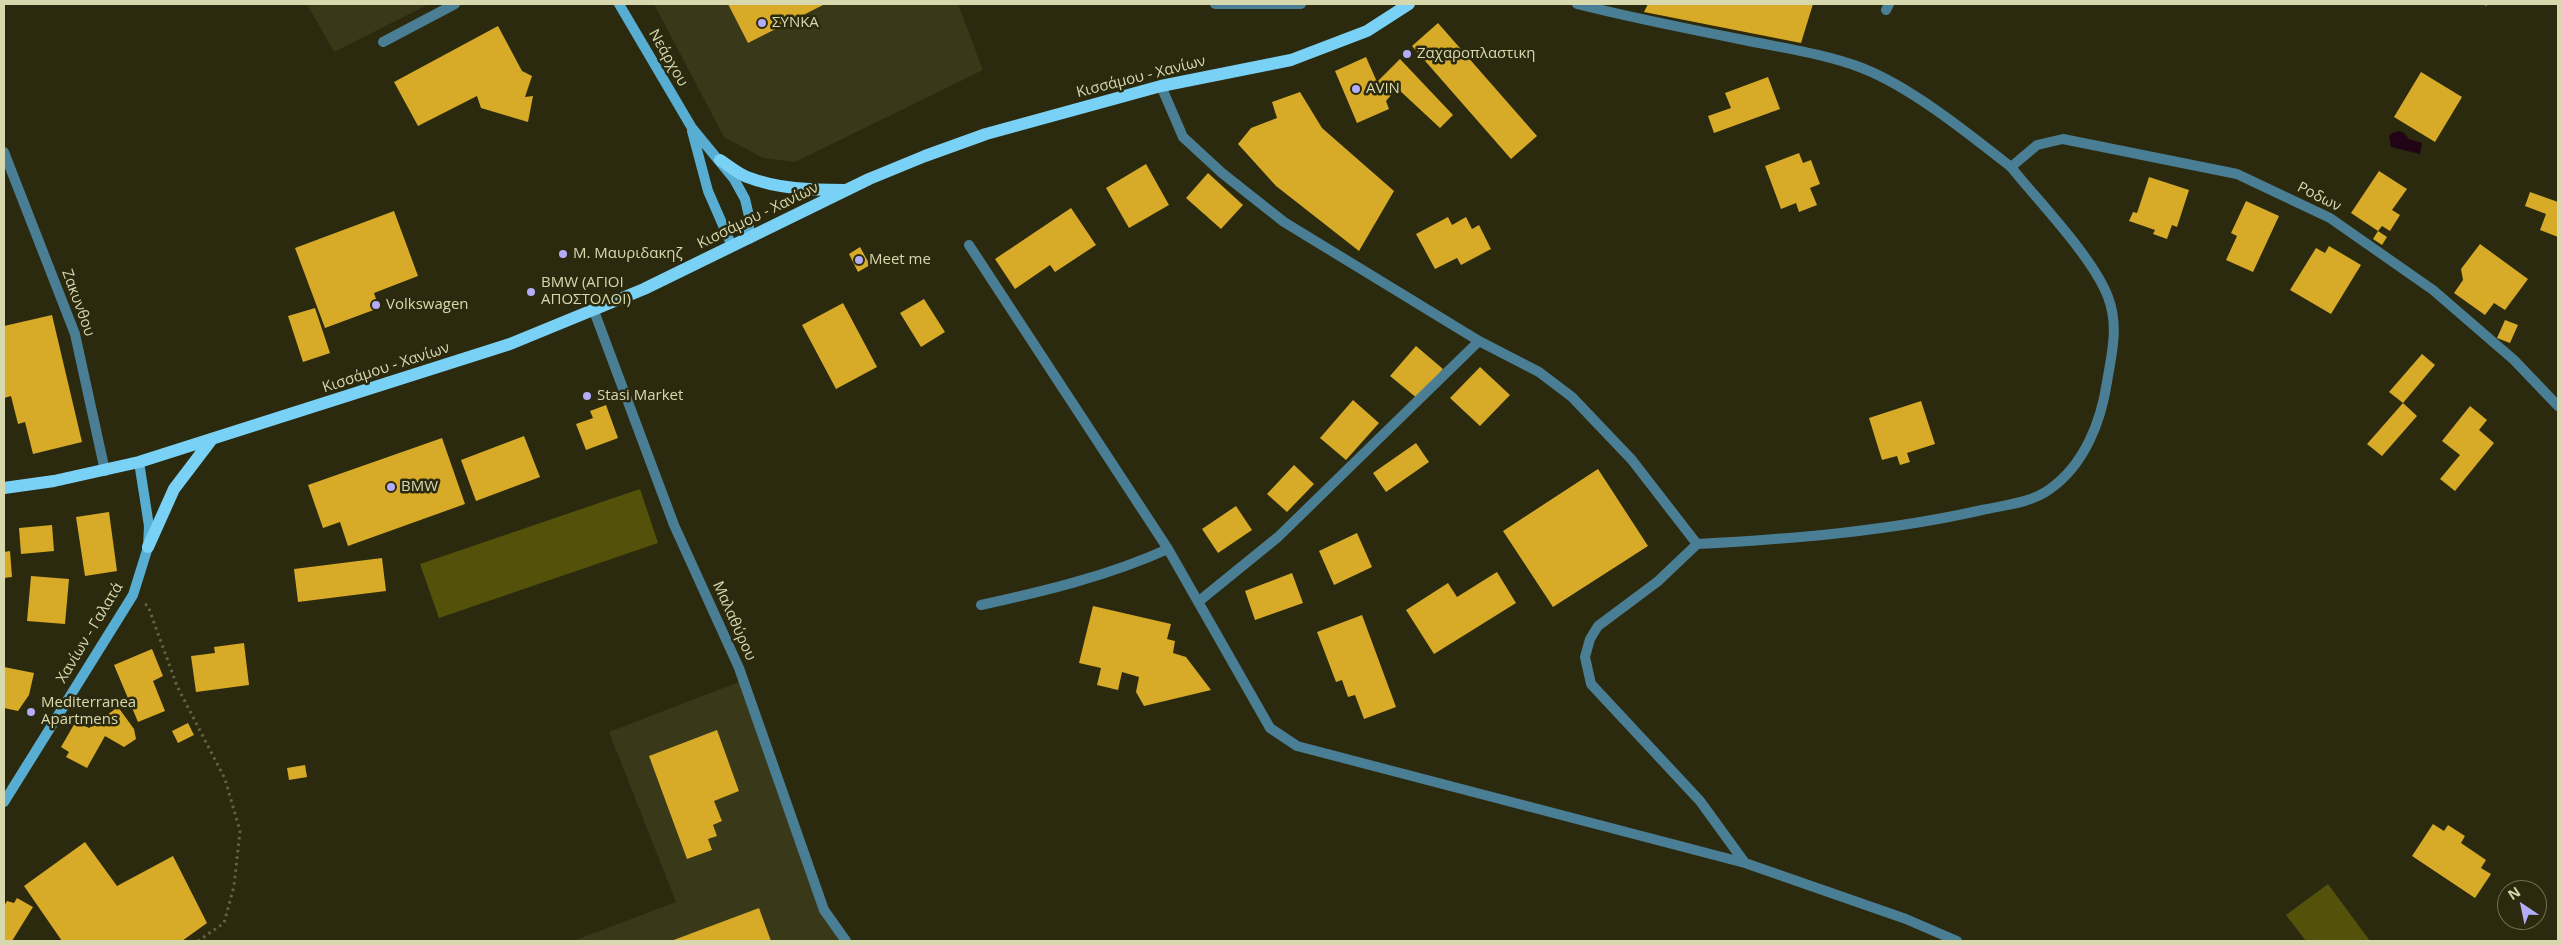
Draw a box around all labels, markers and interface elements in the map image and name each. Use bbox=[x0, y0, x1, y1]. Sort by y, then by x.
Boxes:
place label: ΣΥΝΚΑ bbox=[772, 14, 819, 32]
marker: ΣΥΝΚΑ bbox=[756, 17, 768, 29]
street label: Νεάρχου bbox=[644, 26, 692, 90]
place label: Ζαχαροπλαστικη bbox=[1417, 45, 1536, 63]
marker: Ζαχαροπλαστικη bbox=[1401, 48, 1413, 60]
street label: Κισσάμου - Χανίων bbox=[1074, 52, 1208, 102]
place label: AVIN bbox=[1366, 80, 1400, 98]
marker: AVIN bbox=[1350, 83, 1362, 95]
street label: Ροδων bbox=[2294, 178, 2344, 216]
street label: Κισσάμου - Χανίων bbox=[694, 179, 822, 253]
place label: Μ. Μαυριδακηζ bbox=[573, 245, 683, 263]
marker: Μ. Μαυριδακηζ bbox=[557, 248, 569, 260]
place label: Meet me bbox=[869, 251, 931, 269]
marker: Meet me bbox=[853, 254, 865, 266]
street label: Ζακυνθου bbox=[58, 267, 98, 339]
place label: BMW (ΑΓΙΟΙ ΑΠΟΣΤΟΛΟΙ) bbox=[541, 274, 631, 309]
marker: BMW (ΑΓΙΟΙ ΑΠΟΣΤΟΛΟΙ) bbox=[525, 286, 537, 298]
place label: Volkswagen bbox=[386, 296, 469, 314]
marker: Volkswagen bbox=[370, 299, 382, 311]
street label: Κισσάμου - Χανίων bbox=[320, 339, 452, 397]
place label: Stasi Market bbox=[597, 387, 683, 405]
marker: Stasi Market bbox=[581, 390, 593, 402]
place label: BMW bbox=[401, 478, 438, 496]
marker: BMW bbox=[385, 481, 397, 493]
street label: Μαλαθύρου bbox=[708, 578, 760, 664]
street label: Χανίων - Γαλατά bbox=[53, 580, 127, 686]
place label: Mediterranea Apartmens bbox=[41, 694, 136, 729]
marker: Mediterranea Apartmens bbox=[25, 706, 37, 718]
north arrow bbox=[2497, 880, 2547, 930]
text: N bbox=[2504, 882, 2524, 904]

